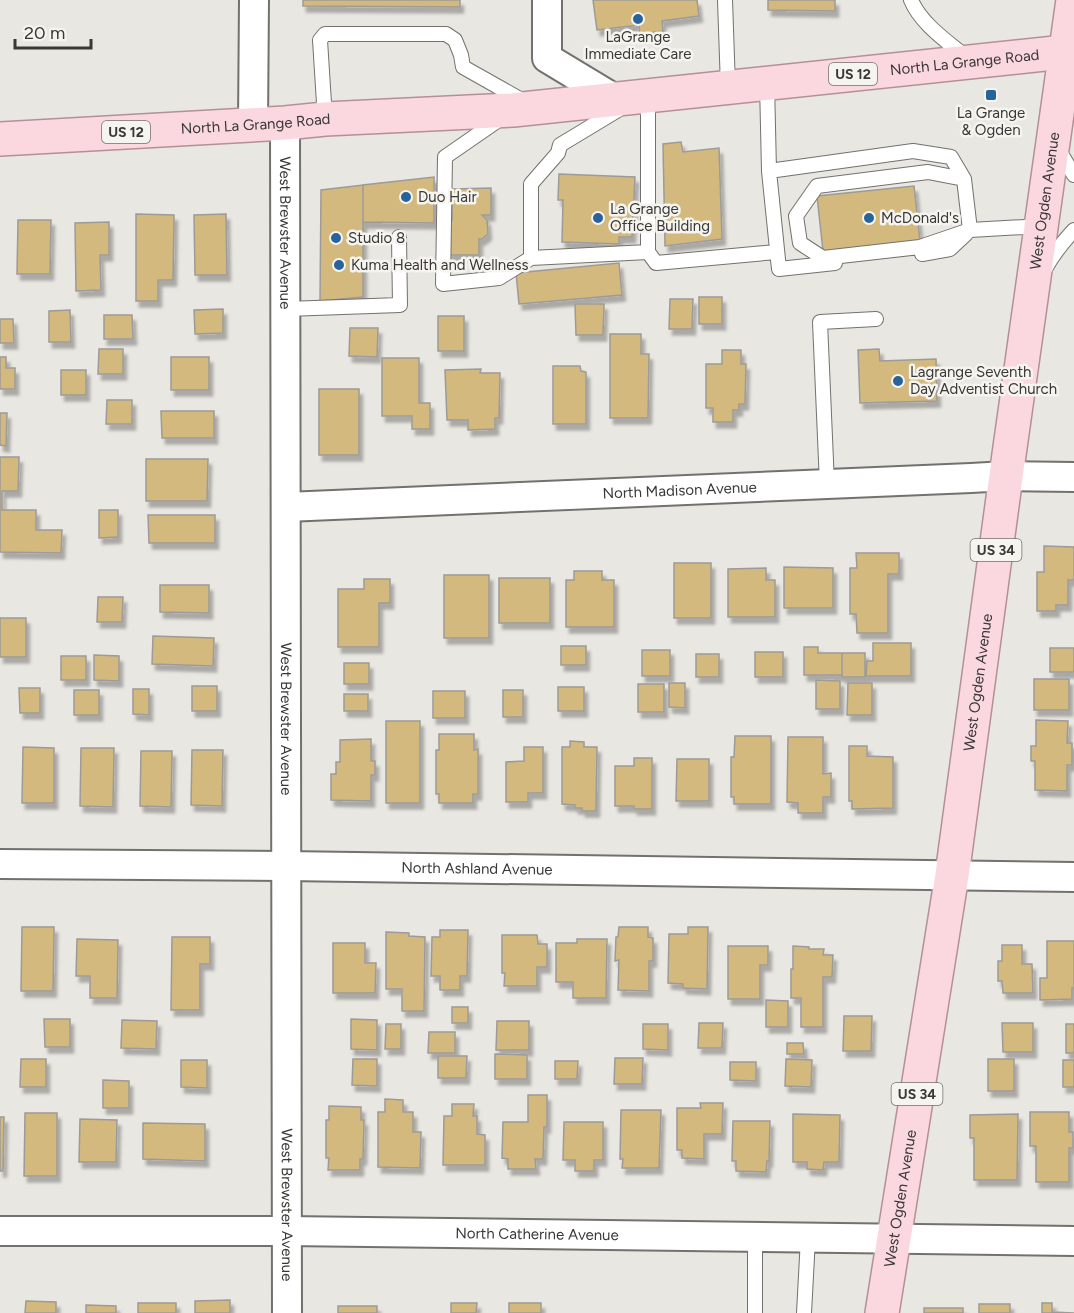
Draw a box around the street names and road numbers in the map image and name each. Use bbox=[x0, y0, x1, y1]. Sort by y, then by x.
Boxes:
street label: North La Grange Road bbox=[889, 46, 1040, 79]
road number: US 12 bbox=[829, 63, 877, 85]
street label: North La Grange Road bbox=[180, 110, 331, 138]
road number: US 12 bbox=[102, 121, 150, 143]
street label: West Ogden Avenue bbox=[1026, 131, 1063, 271]
street label: West Brewster Avenue bbox=[276, 157, 294, 309]
street label: North Madison Avenue bbox=[602, 478, 757, 503]
road number: US 34 bbox=[970, 539, 1022, 561]
street label: West Ogden Avenue bbox=[960, 612, 996, 752]
street label: West Brewster Avenue bbox=[277, 643, 295, 795]
street label: North Ashland Avenue bbox=[401, 859, 553, 879]
road number: US 34 bbox=[892, 1083, 942, 1105]
street label: West Brewster Avenue bbox=[278, 1129, 296, 1281]
street label: West Ogden Avenue bbox=[880, 1129, 920, 1268]
street label: North Catherine Avenue bbox=[455, 1224, 619, 1244]

